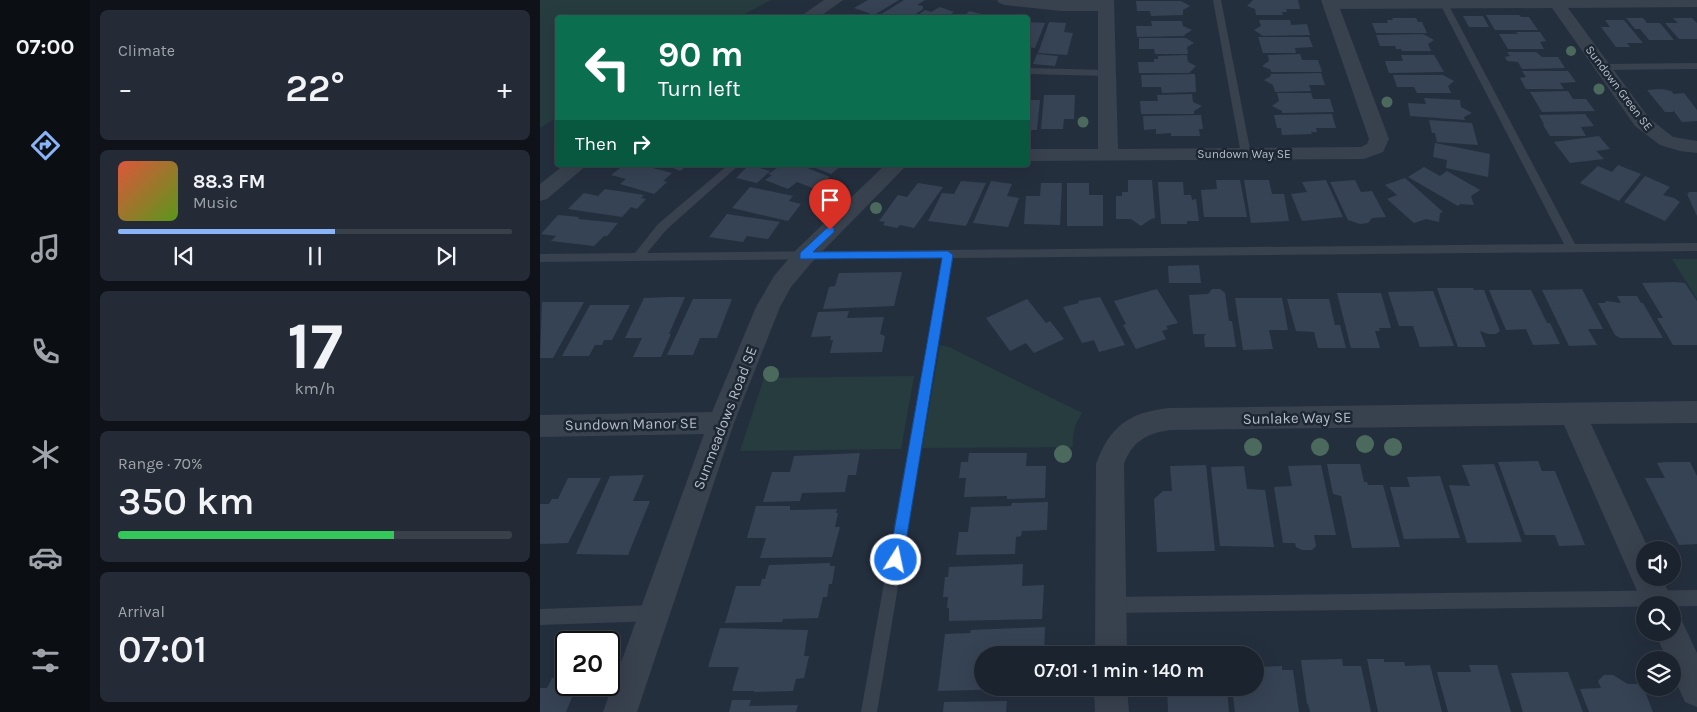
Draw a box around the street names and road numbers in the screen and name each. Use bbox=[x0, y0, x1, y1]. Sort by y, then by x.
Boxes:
street label: Sundown Green SE bbox=[1583, 43, 1655, 133]
street label: Sundown Way SE bbox=[1197, 147, 1291, 161]
street label: Sunmeadows Road SE bbox=[689, 344, 761, 492]
street label: Sunlake Way SE bbox=[1243, 408, 1351, 428]
street label: Sundown Manor SE bbox=[565, 414, 697, 434]

